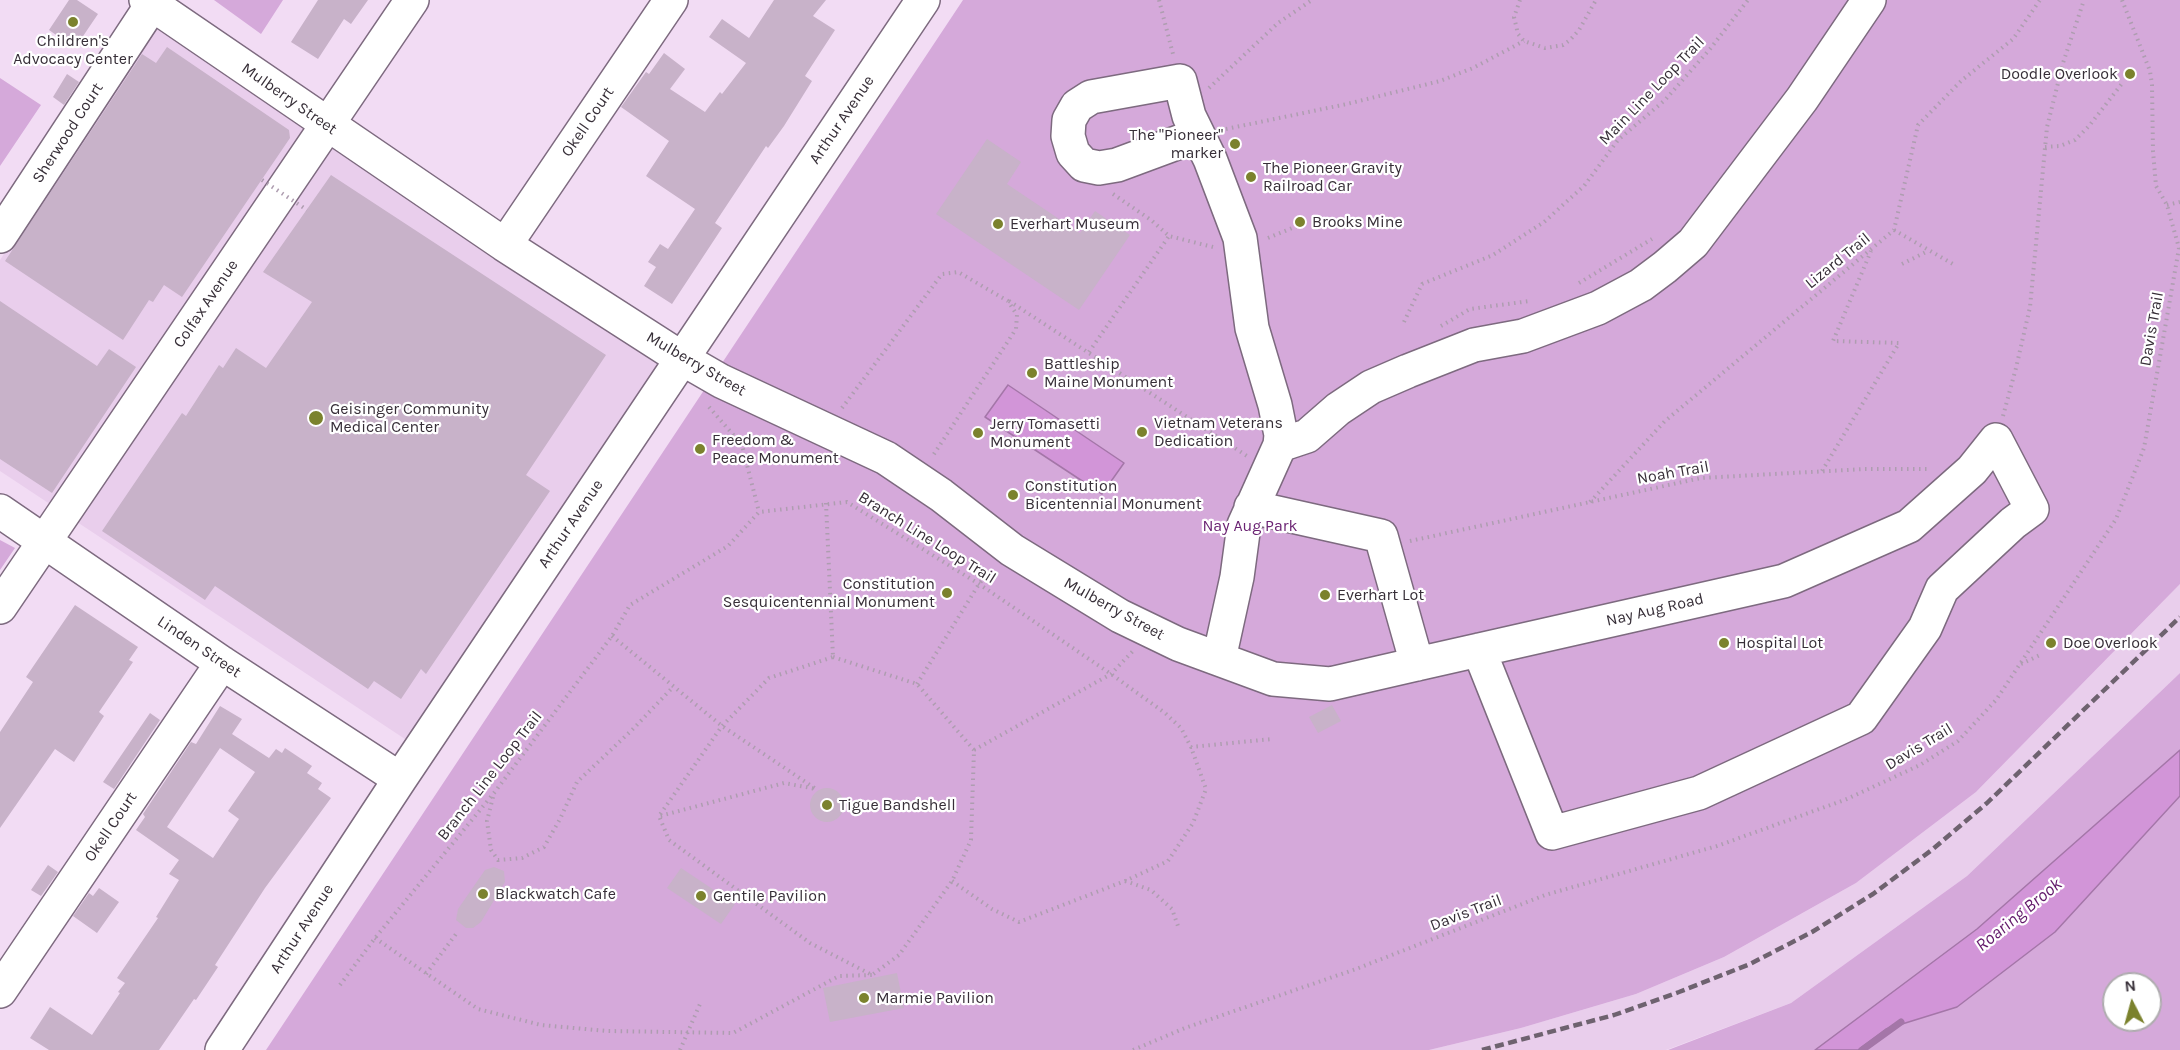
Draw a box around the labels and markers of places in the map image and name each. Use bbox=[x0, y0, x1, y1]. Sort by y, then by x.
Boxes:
marker: Children's Advocacy Center bbox=[66, 15, 80, 29]
place label: Children's Advocacy Center bbox=[13, 31, 133, 69]
place label: Doodle Overlook bbox=[2001, 64, 2118, 84]
marker: Doodle Overlook bbox=[2123, 67, 2137, 81]
place label: The "Pioneer" marker bbox=[1129, 125, 1223, 163]
marker: The "Pioneer" marker bbox=[1228, 137, 1242, 151]
place label: The Pioneer Gravity Railroad Car bbox=[1263, 158, 1402, 196]
marker: The Pioneer Gravity Railroad Car bbox=[1244, 170, 1258, 184]
place label: Brooks Mine bbox=[1312, 212, 1403, 232]
place label: Everhart Museum bbox=[1010, 214, 1140, 234]
marker: Brooks Mine bbox=[1293, 215, 1307, 229]
marker: Everhart Museum bbox=[991, 217, 1005, 231]
place label: Battleship Maine Monument bbox=[1044, 354, 1173, 392]
marker: Battleship Maine Monument bbox=[1025, 366, 1039, 380]
place label: Geisinger Community Medical Center bbox=[330, 399, 489, 437]
marker: Geisinger Community Medical Center bbox=[307, 409, 325, 427]
place label: Vietnam Veterans Dedication bbox=[1154, 413, 1283, 451]
place label: Jerry Tomasetti Monument bbox=[990, 414, 1100, 452]
marker: Vietnam Veterans Dedication bbox=[1135, 425, 1149, 439]
marker: Jerry Tomasetti Monument bbox=[971, 426, 985, 440]
place label: Freedom & Peace Monument bbox=[712, 430, 839, 468]
marker: Freedom & Peace Monument bbox=[693, 442, 707, 456]
place label: Constitution Bicentennial Monument bbox=[1025, 476, 1202, 514]
marker: Constitution Bicentennial Monument bbox=[1006, 488, 1020, 502]
place label: Constitution Sesquicentennial Monument bbox=[723, 574, 935, 612]
place label: Everhart Lot bbox=[1337, 585, 1424, 605]
marker: Constitution Sesquicentennial Monument bbox=[940, 586, 954, 600]
marker: Everhart Lot bbox=[1318, 588, 1332, 602]
place label: Hospital Lot bbox=[1736, 633, 1823, 653]
place label: Doe Overlook bbox=[2063, 633, 2158, 653]
marker: Hospital Lot bbox=[1717, 636, 1731, 650]
marker: Doe Overlook bbox=[2044, 636, 2058, 650]
place label: Tigue Bandshell bbox=[839, 795, 956, 815]
marker: Tigue Bandshell bbox=[820, 798, 834, 812]
place label: Blackwatch Cafe bbox=[495, 884, 616, 904]
place label: Gentile Pavilion bbox=[713, 886, 827, 906]
marker: Blackwatch Cafe bbox=[476, 887, 490, 901]
marker: Gentile Pavilion bbox=[694, 889, 708, 903]
place label: Marmie Pavilion bbox=[876, 988, 994, 1008]
marker: Marmie Pavilion bbox=[857, 991, 871, 1005]

